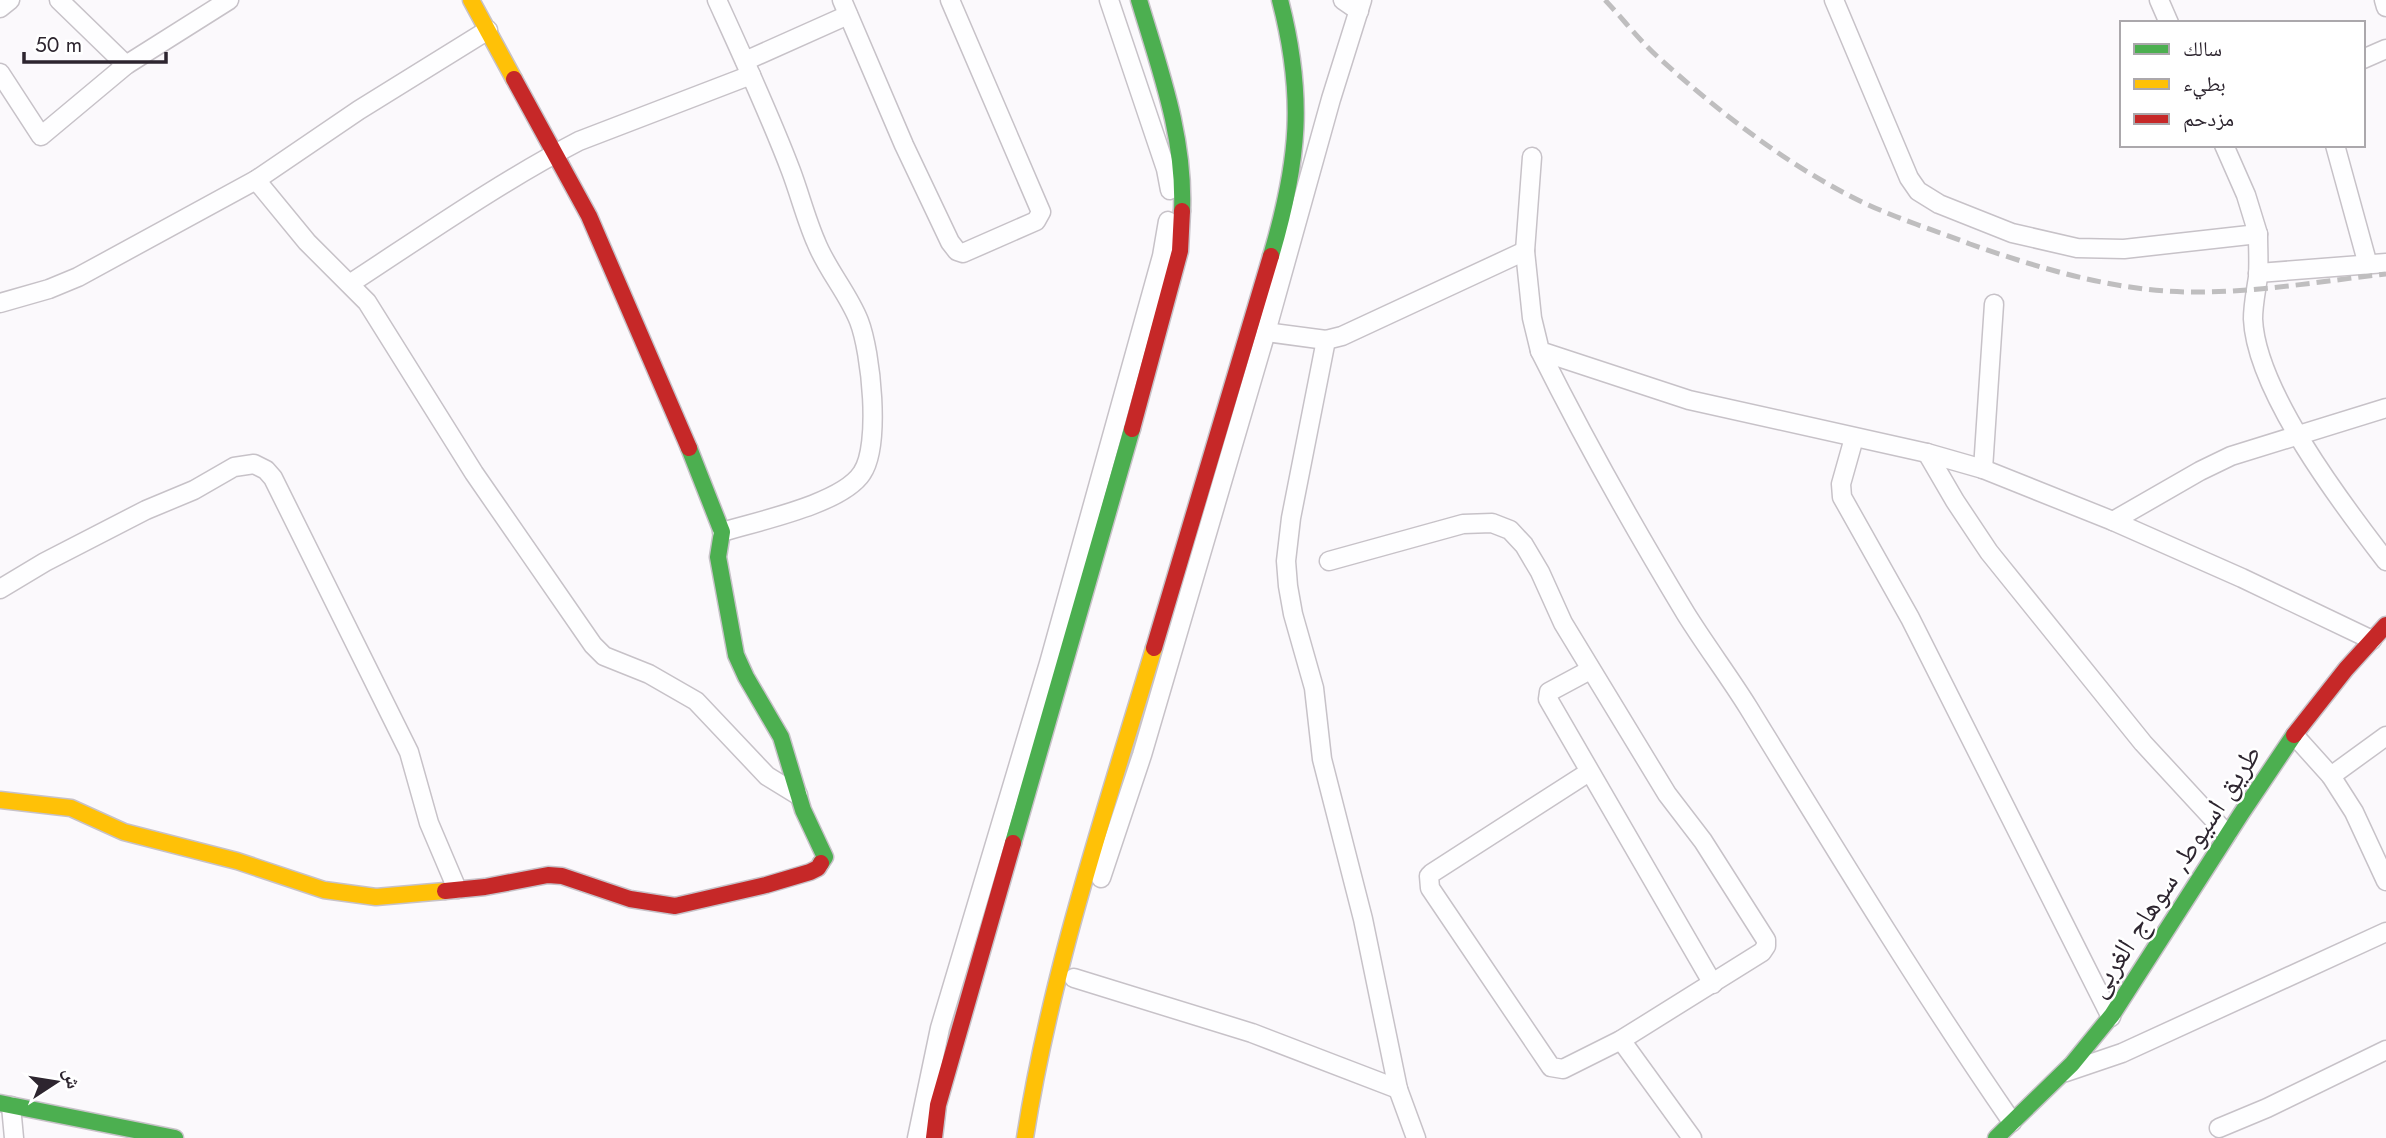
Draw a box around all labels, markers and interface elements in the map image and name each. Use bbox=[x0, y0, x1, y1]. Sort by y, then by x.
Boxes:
scale bar bbox=[24, 21, 166, 65]
legend bbox=[2120, 21, 2365, 147]
text: 50 m bbox=[35, 30, 82, 60]
text: سالك bbox=[2183, 34, 2222, 64]
text: بطيء bbox=[2183, 69, 2226, 100]
text: مزدحم bbox=[2183, 104, 2234, 134]
street label: طريق اسيوط, سوهاج الغربى bbox=[2077, 737, 2271, 1005]
north arrow bbox=[21, 1047, 91, 1117]
text: ش bbox=[57, 1066, 87, 1091]

